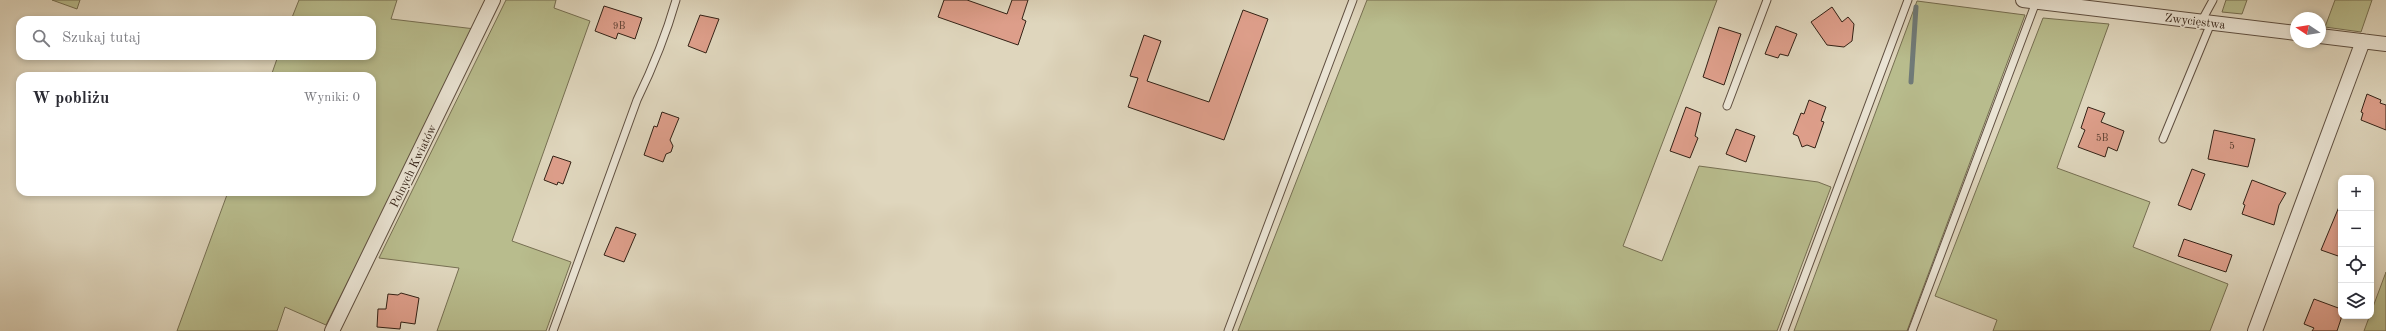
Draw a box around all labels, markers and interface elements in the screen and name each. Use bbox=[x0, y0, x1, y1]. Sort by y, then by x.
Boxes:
street label: Zwycięstwa bbox=[2164, 12, 2226, 32]
north arrow bbox=[2290, 12, 2326, 48]
search box bbox=[16, 16, 376, 60]
house number: 9B bbox=[613, 21, 625, 31]
icon: search bbox=[30, 27, 52, 49]
text: Szukaj tutaj bbox=[62, 31, 141, 46]
text: W pobliżu bbox=[32, 90, 109, 107]
text: Wyniki: 0 bbox=[304, 91, 360, 104]
street label: Polnych Kwiatów bbox=[389, 122, 440, 210]
house number: 5B bbox=[2096, 133, 2108, 143]
house number: 5 bbox=[2229, 141, 2235, 151]
map controls bbox=[2338, 175, 2374, 319]
button: + bbox=[2338, 175, 2374, 211]
button: − bbox=[2338, 211, 2374, 247]
button: locate bbox=[2338, 247, 2374, 283]
button: layers bbox=[2338, 283, 2374, 319]

